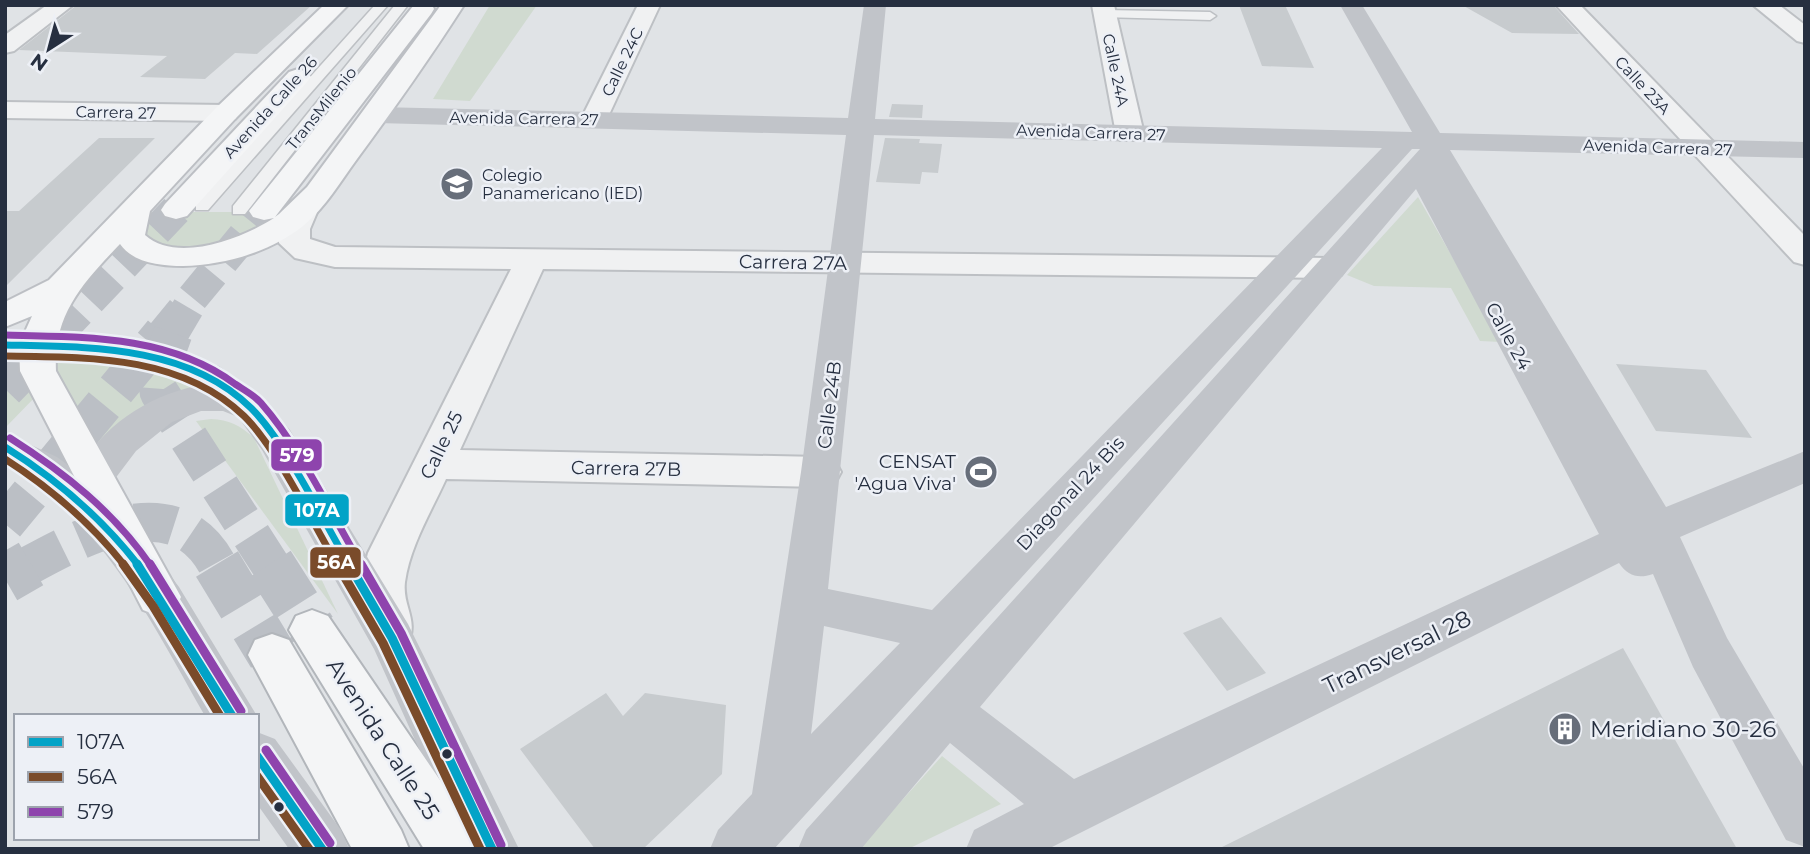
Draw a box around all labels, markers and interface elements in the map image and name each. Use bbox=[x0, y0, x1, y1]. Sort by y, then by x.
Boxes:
north arrow bbox=[14, 14, 84, 84]
street label: Calle 24C bbox=[598, 25, 647, 100]
street label: Calle 24A bbox=[1099, 32, 1133, 109]
text: N bbox=[26, 49, 52, 76]
street label: Avenida Calle 26 bbox=[220, 52, 321, 162]
street label: Calle 23A bbox=[1611, 52, 1675, 119]
street label: TransMilenio bbox=[282, 63, 361, 154]
street label: Carrera 27 bbox=[75, 102, 157, 123]
street label: Avenida Carrera 27 bbox=[449, 108, 599, 129]
street label: Avenida Carrera 27 bbox=[1016, 120, 1166, 145]
street label: Avenida Carrera 27 bbox=[1583, 135, 1733, 160]
school or university icon: Colegio Panamericano (IED) bbox=[438, 165, 476, 203]
place label: Colegio Panamericano (IED) bbox=[482, 166, 643, 203]
street label: Carrera 27A bbox=[739, 250, 848, 275]
street label: Calle 24 bbox=[1481, 298, 1537, 375]
street label: Calle 24B bbox=[813, 360, 846, 450]
street label: Calle 25 bbox=[415, 407, 468, 483]
street label: Diagonal 24 Bis bbox=[1012, 431, 1129, 555]
line badge: 579 bbox=[270, 438, 323, 472]
text: 579 bbox=[280, 444, 314, 467]
place label: CENSAT 'Agua Viva' bbox=[854, 450, 956, 495]
sports icon: CENSAT 'Agua Viva' bbox=[962, 453, 1000, 491]
street label: Carrera 27B bbox=[571, 456, 681, 481]
line badge: 107A bbox=[284, 493, 350, 527]
text: 107A bbox=[294, 499, 340, 522]
line badge: 56A bbox=[309, 546, 362, 579]
text: 56A bbox=[317, 551, 355, 574]
street label: Transversal 28 bbox=[1318, 604, 1476, 700]
street label: Avenida Calle 25 bbox=[320, 653, 446, 825]
building icon: Meridiano 30-26 bbox=[1546, 710, 1584, 748]
legend bbox=[14, 714, 259, 840]
place label: Meridiano 30-26 bbox=[1590, 715, 1776, 743]
text: 107A bbox=[77, 729, 125, 754]
unlabelled marker bbox=[440, 747, 454, 761]
text: 56A bbox=[77, 764, 118, 789]
text: 579 bbox=[77, 799, 114, 824]
unlabelled marker bbox=[272, 800, 286, 814]

